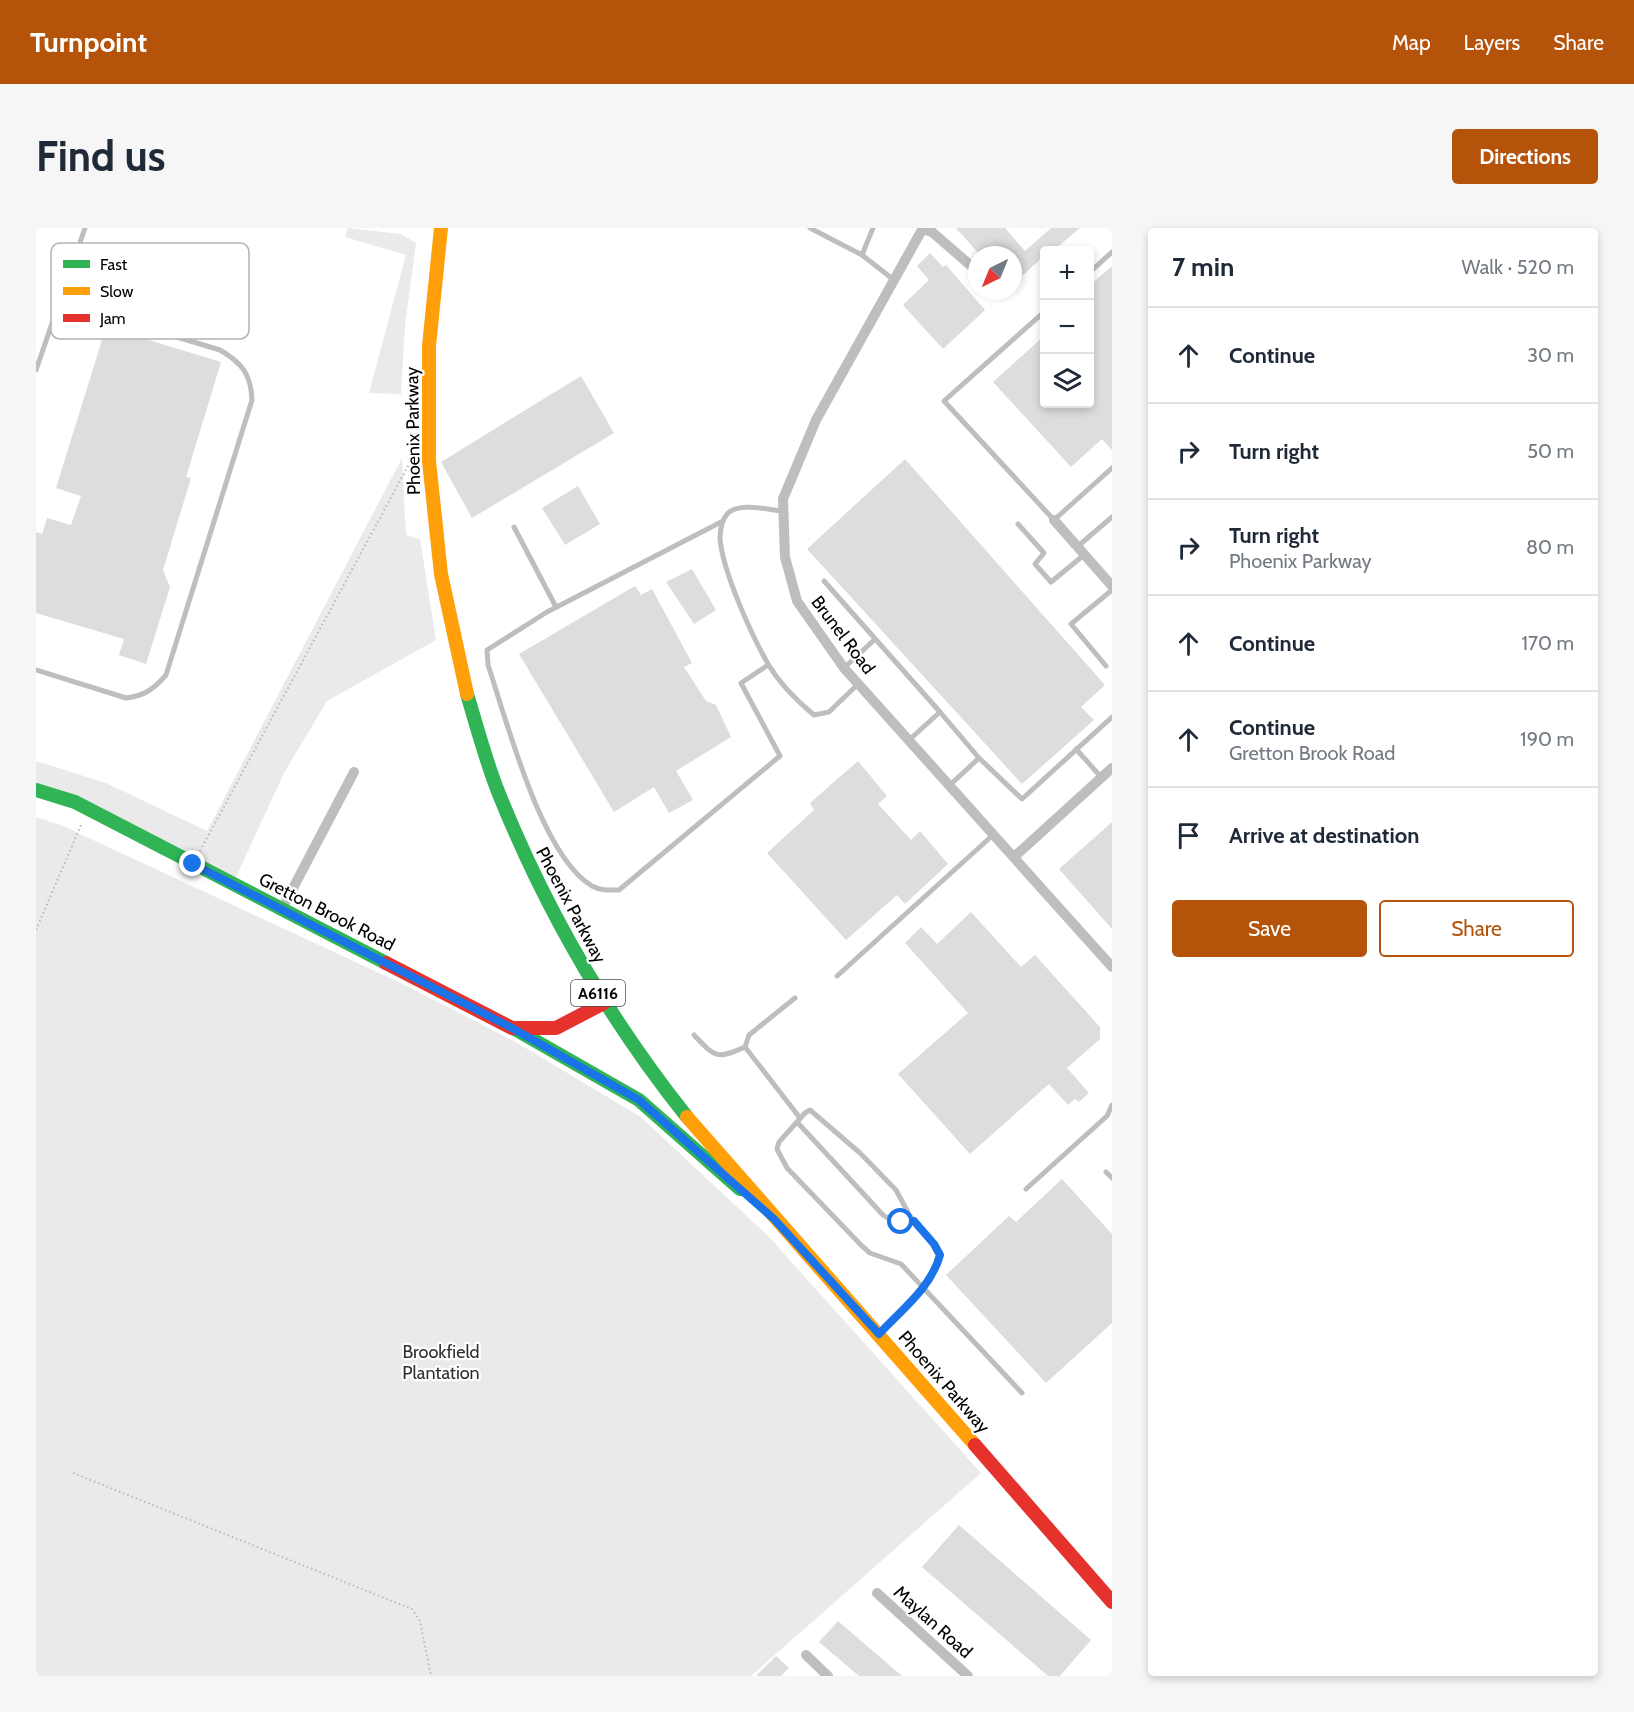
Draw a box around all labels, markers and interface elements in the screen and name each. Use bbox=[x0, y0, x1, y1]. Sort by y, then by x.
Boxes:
text: Turnpoint bbox=[30, 25, 147, 59]
text: Map bbox=[1392, 30, 1431, 55]
text: Layers bbox=[1464, 30, 1520, 55]
text: Share bbox=[1553, 30, 1604, 55]
button: Directions bbox=[1452, 129, 1598, 184]
text: Find us bbox=[36, 130, 165, 182]
legend bbox=[51, 243, 249, 339]
north arrow bbox=[968, 246, 1022, 300]
map controls bbox=[1040, 246, 1094, 408]
button: + bbox=[1040, 246, 1094, 300]
text: 7 min bbox=[1172, 251, 1234, 283]
text: Fast bbox=[100, 255, 128, 274]
text: Walk · 520 m bbox=[1462, 255, 1574, 279]
text: Slow bbox=[100, 282, 134, 301]
button: − bbox=[1040, 300, 1094, 354]
text: Jam bbox=[99, 309, 126, 328]
icon: ahead bbox=[1172, 339, 1205, 372]
text: Continue bbox=[1229, 342, 1315, 369]
text: 30 m bbox=[1527, 343, 1574, 367]
button: layers bbox=[1040, 354, 1094, 408]
street label: Phoenix Parkway bbox=[401, 367, 425, 495]
icon: right bbox=[1172, 435, 1205, 468]
text: Turn right bbox=[1229, 438, 1319, 465]
text: 50 m bbox=[1527, 439, 1574, 463]
text: Turn right bbox=[1229, 522, 1319, 549]
icon: right bbox=[1172, 531, 1205, 564]
text: 80 m bbox=[1526, 535, 1574, 559]
text: Phoenix Parkway bbox=[1229, 549, 1372, 573]
street label: Brunel Road bbox=[806, 591, 880, 679]
icon: ahead bbox=[1172, 627, 1205, 660]
text: Continue bbox=[1229, 630, 1315, 657]
text: 170 m bbox=[1522, 631, 1574, 655]
text: Continue bbox=[1229, 714, 1315, 741]
icon: ahead bbox=[1172, 723, 1205, 756]
text: 190 m bbox=[1520, 727, 1574, 751]
text: Gretton Brook Road bbox=[1229, 741, 1395, 765]
icon: arrive bbox=[1172, 819, 1205, 852]
text: Arrive at destination bbox=[1229, 822, 1419, 849]
street label: Phoenix Parkway bbox=[531, 843, 611, 967]
route end bbox=[179, 850, 205, 876]
street label: Gretton Brook Road bbox=[255, 868, 399, 956]
button: Save bbox=[1172, 900, 1367, 957]
button: Share bbox=[1379, 900, 1574, 957]
road number: A6116 bbox=[571, 980, 625, 1006]
route start bbox=[887, 1208, 913, 1234]
street label: Phoenix Parkway bbox=[894, 1326, 994, 1438]
park label: Brookfield Plantation bbox=[402, 1341, 480, 1384]
street label: Maylan Road bbox=[889, 1581, 977, 1663]

